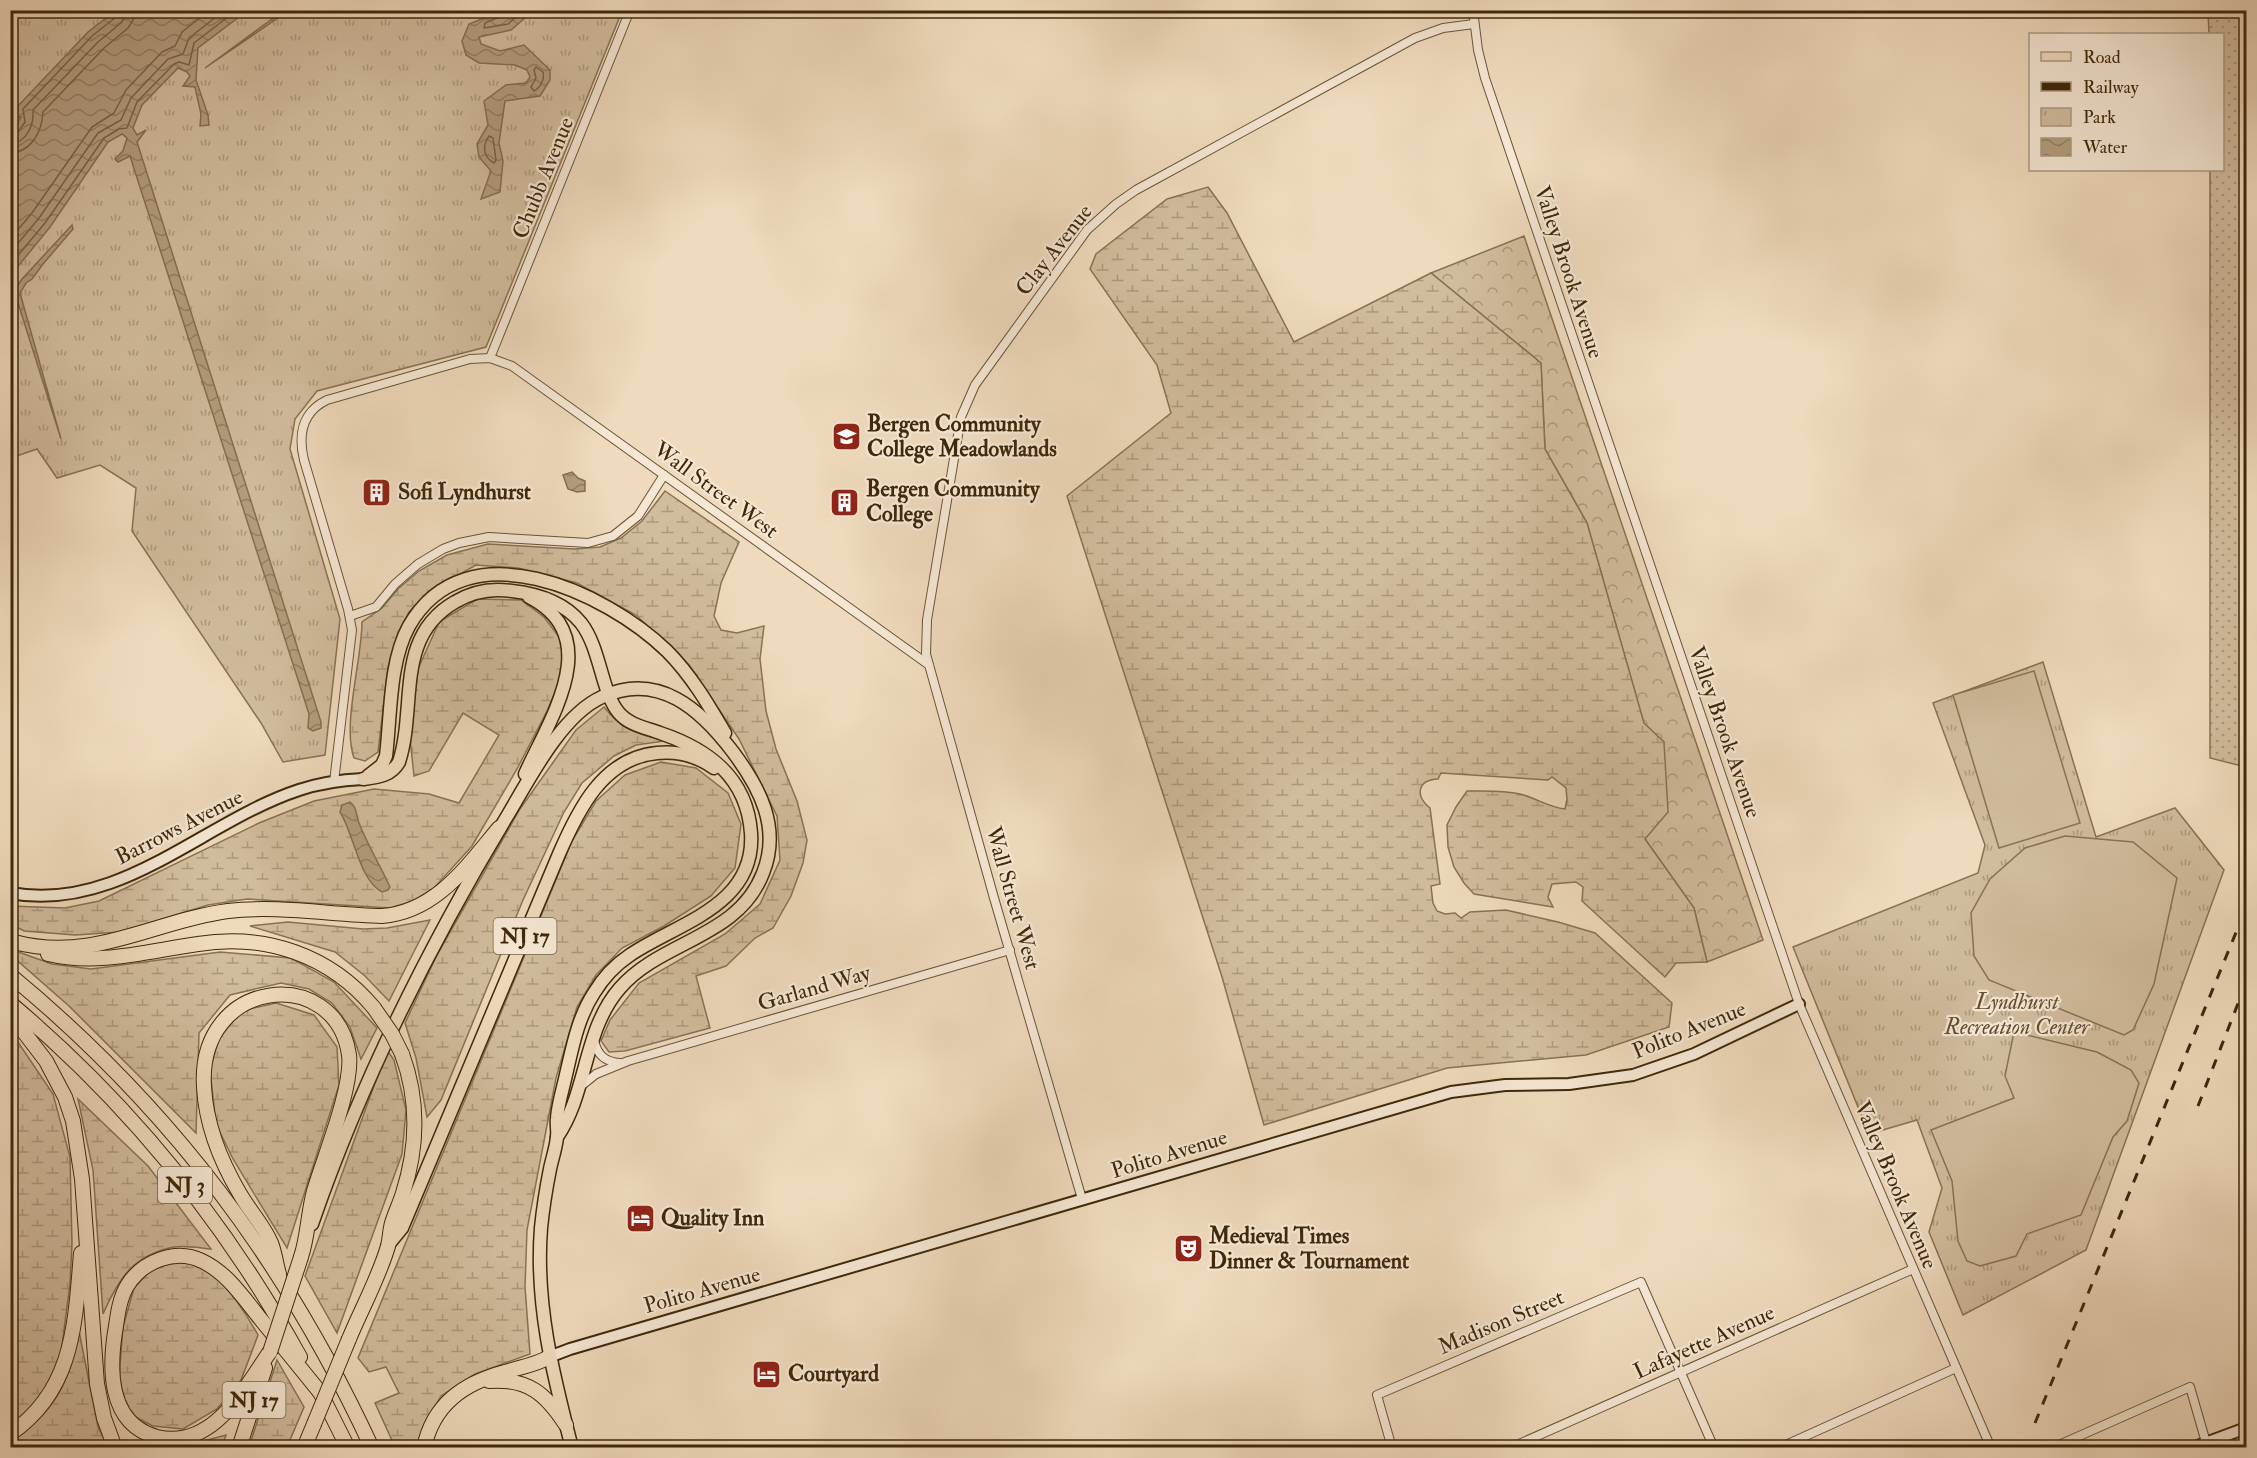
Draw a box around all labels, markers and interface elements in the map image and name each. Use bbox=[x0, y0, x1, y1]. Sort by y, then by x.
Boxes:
legend bbox=[2029, 33, 2224, 171]
text: Road bbox=[2083, 46, 2121, 69]
text: Railway bbox=[2083, 76, 2140, 99]
text: Park bbox=[2083, 106, 2116, 129]
street label: Chubb Avenue bbox=[506, 113, 580, 243]
text: Water bbox=[2082, 136, 2127, 159]
street label: Valley Brook Avenue bbox=[1528, 182, 1610, 362]
street label: Clay Avenue bbox=[1010, 199, 1098, 301]
place label: Bergen Community College Meadowlands bbox=[867, 410, 1057, 464]
school or university icon: Bergen Community College Meadowlands bbox=[830, 421, 862, 453]
street label: Wall Street West bbox=[647, 435, 784, 545]
place label: Bergen Community College bbox=[866, 475, 1041, 529]
building icon: Sofi Lyndhurst bbox=[361, 476, 393, 508]
place label: Sofi Lyndhurst bbox=[398, 478, 532, 507]
building icon: Bergen Community College bbox=[829, 486, 861, 518]
street label: Valley Brook Avenue bbox=[1682, 642, 1768, 822]
street label: Barrows Avenue bbox=[110, 783, 248, 871]
street label: Wall Street West bbox=[979, 822, 1047, 973]
road number: NJ 17 bbox=[494, 918, 556, 954]
street label: Garland Way bbox=[754, 958, 874, 1017]
park label: Lyndhurst Recreation Center bbox=[1944, 988, 2091, 1041]
street label: Polito Avenue bbox=[1628, 995, 1750, 1065]
street label: Valley Brook Avenue bbox=[1848, 1097, 1944, 1273]
street label: Polito Avenue bbox=[1107, 1123, 1231, 1185]
road number: NJ 3 bbox=[158, 1167, 212, 1203]
hotel icon: Quality Inn bbox=[624, 1202, 656, 1234]
place label: Quality Inn bbox=[661, 1204, 765, 1233]
place label: Medieval Times Dinner & Tournament bbox=[1208, 1222, 1410, 1275]
theatre icon: Medieval Times Dinner & Tournament bbox=[1172, 1233, 1204, 1265]
street label: Polito Avenue bbox=[640, 1260, 764, 1320]
street label: Madison Street bbox=[1434, 1283, 1568, 1361]
street label: Lafayette Avenue bbox=[1629, 1298, 1779, 1386]
hotel icon: Courtyard bbox=[751, 1358, 783, 1390]
place label: Courtyard bbox=[788, 1360, 879, 1389]
road number: NJ 17 bbox=[222, 1382, 286, 1418]

